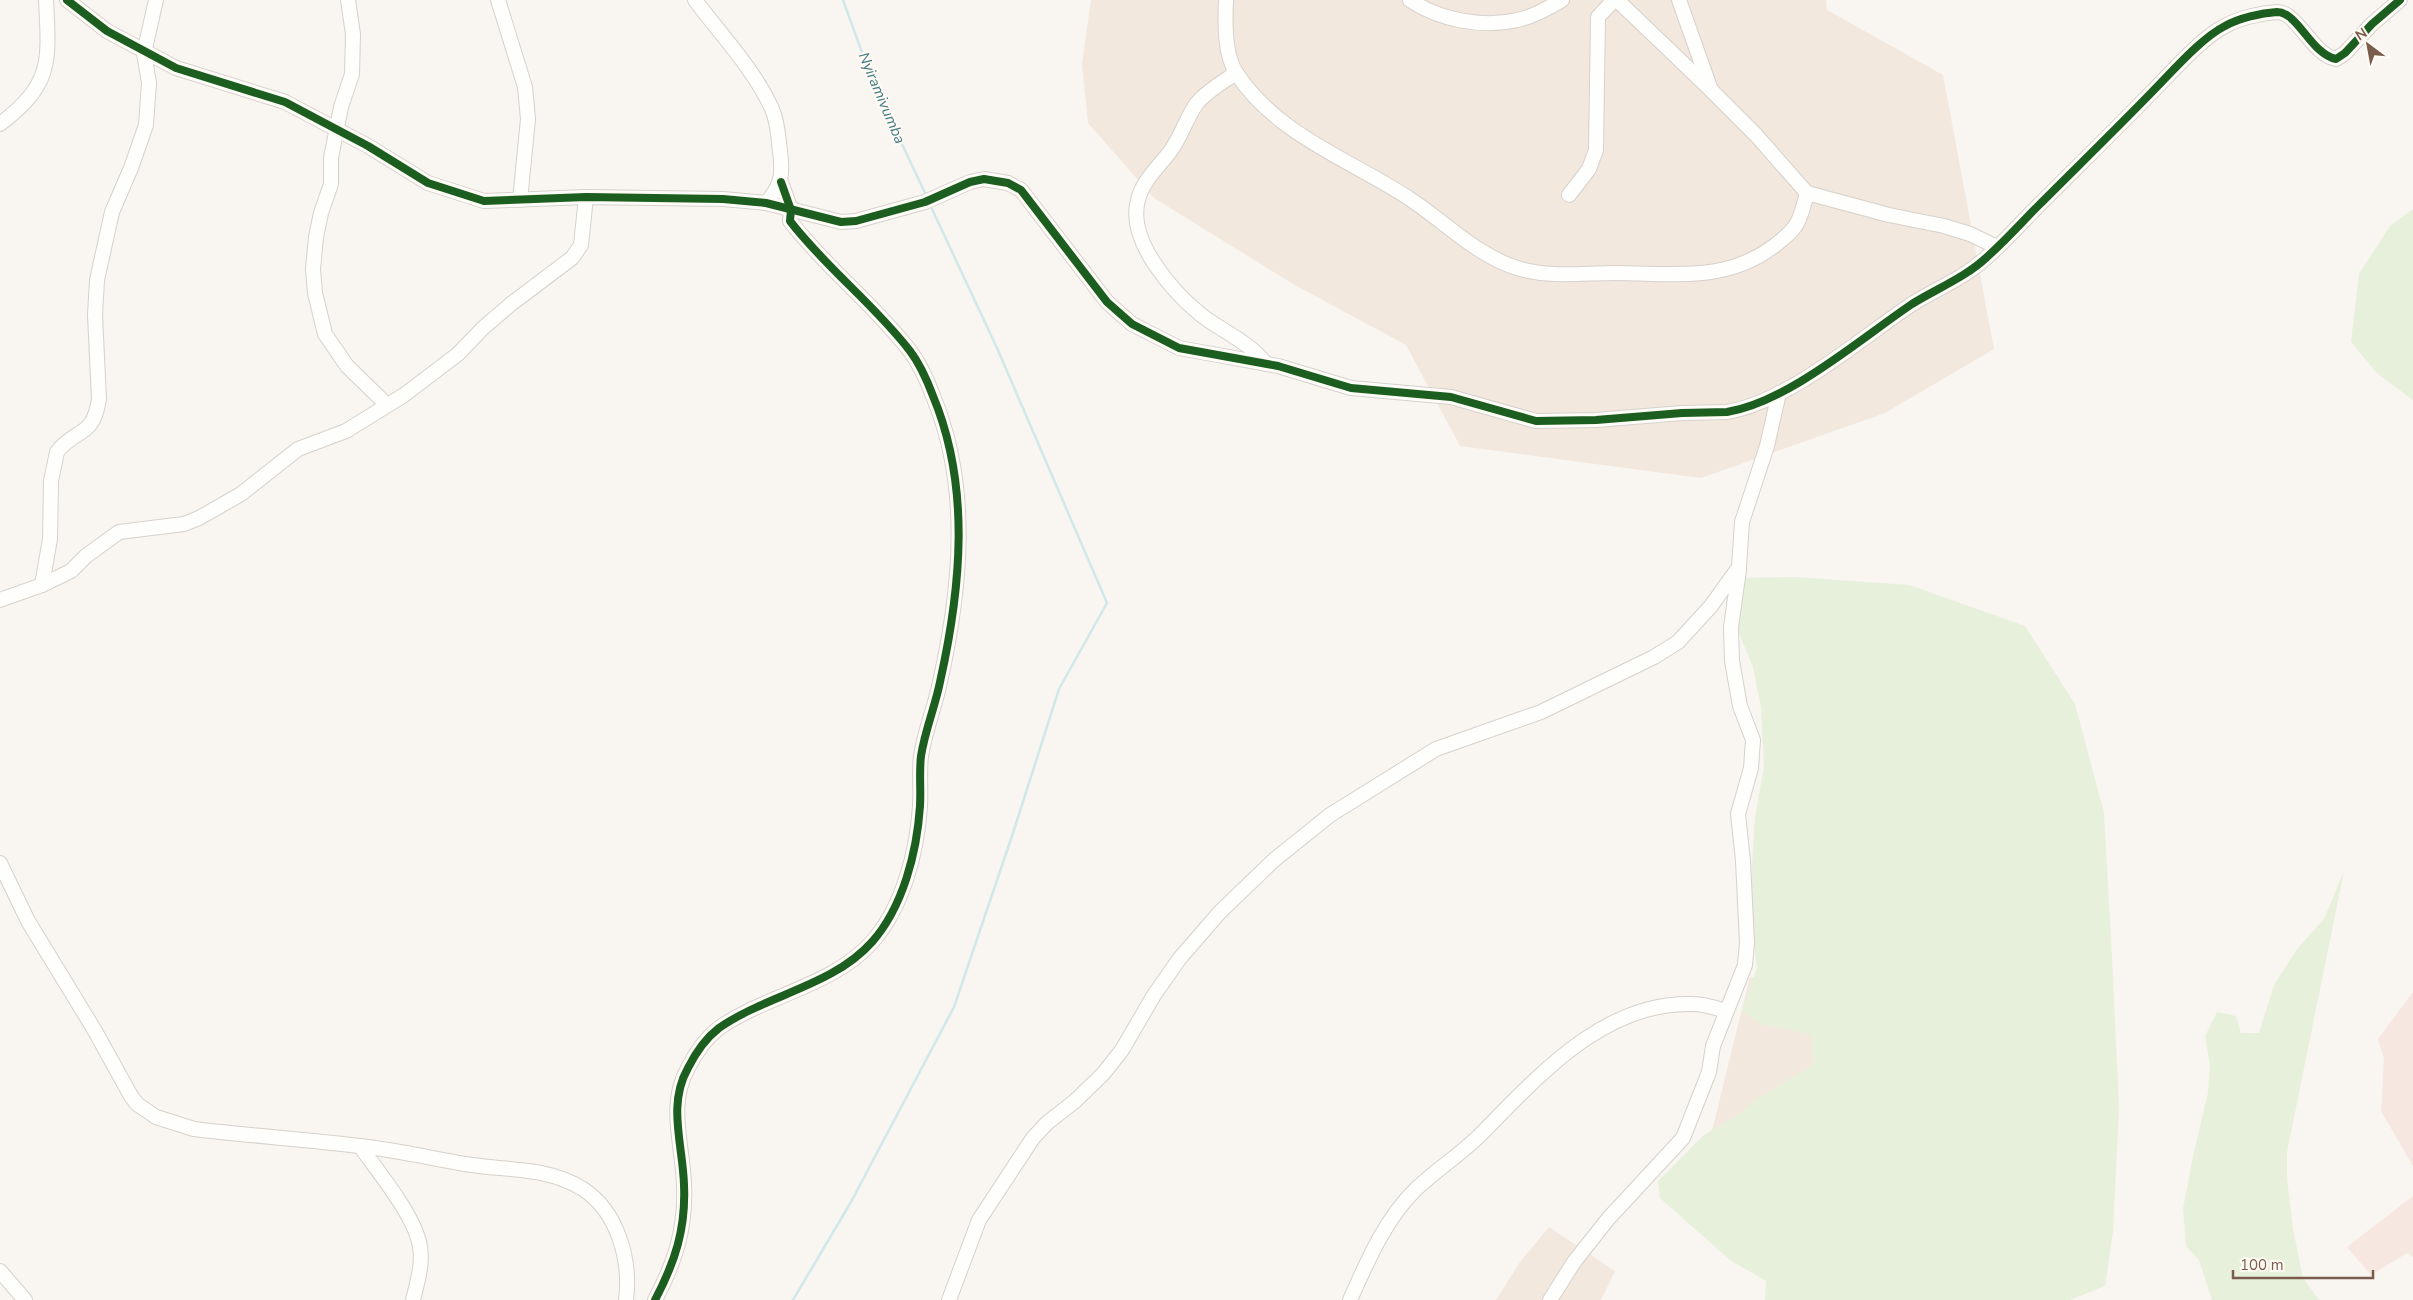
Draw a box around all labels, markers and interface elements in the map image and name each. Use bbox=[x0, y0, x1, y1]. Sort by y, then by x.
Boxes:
north arrow bbox=[2343, 20, 2393, 70]
text: N bbox=[2352, 24, 2371, 45]
water label: Nyiramivumba bbox=[854, 49, 910, 147]
scale bar bbox=[2233, 1248, 2373, 1280]
text: 100 m bbox=[2240, 1255, 2284, 1275]

